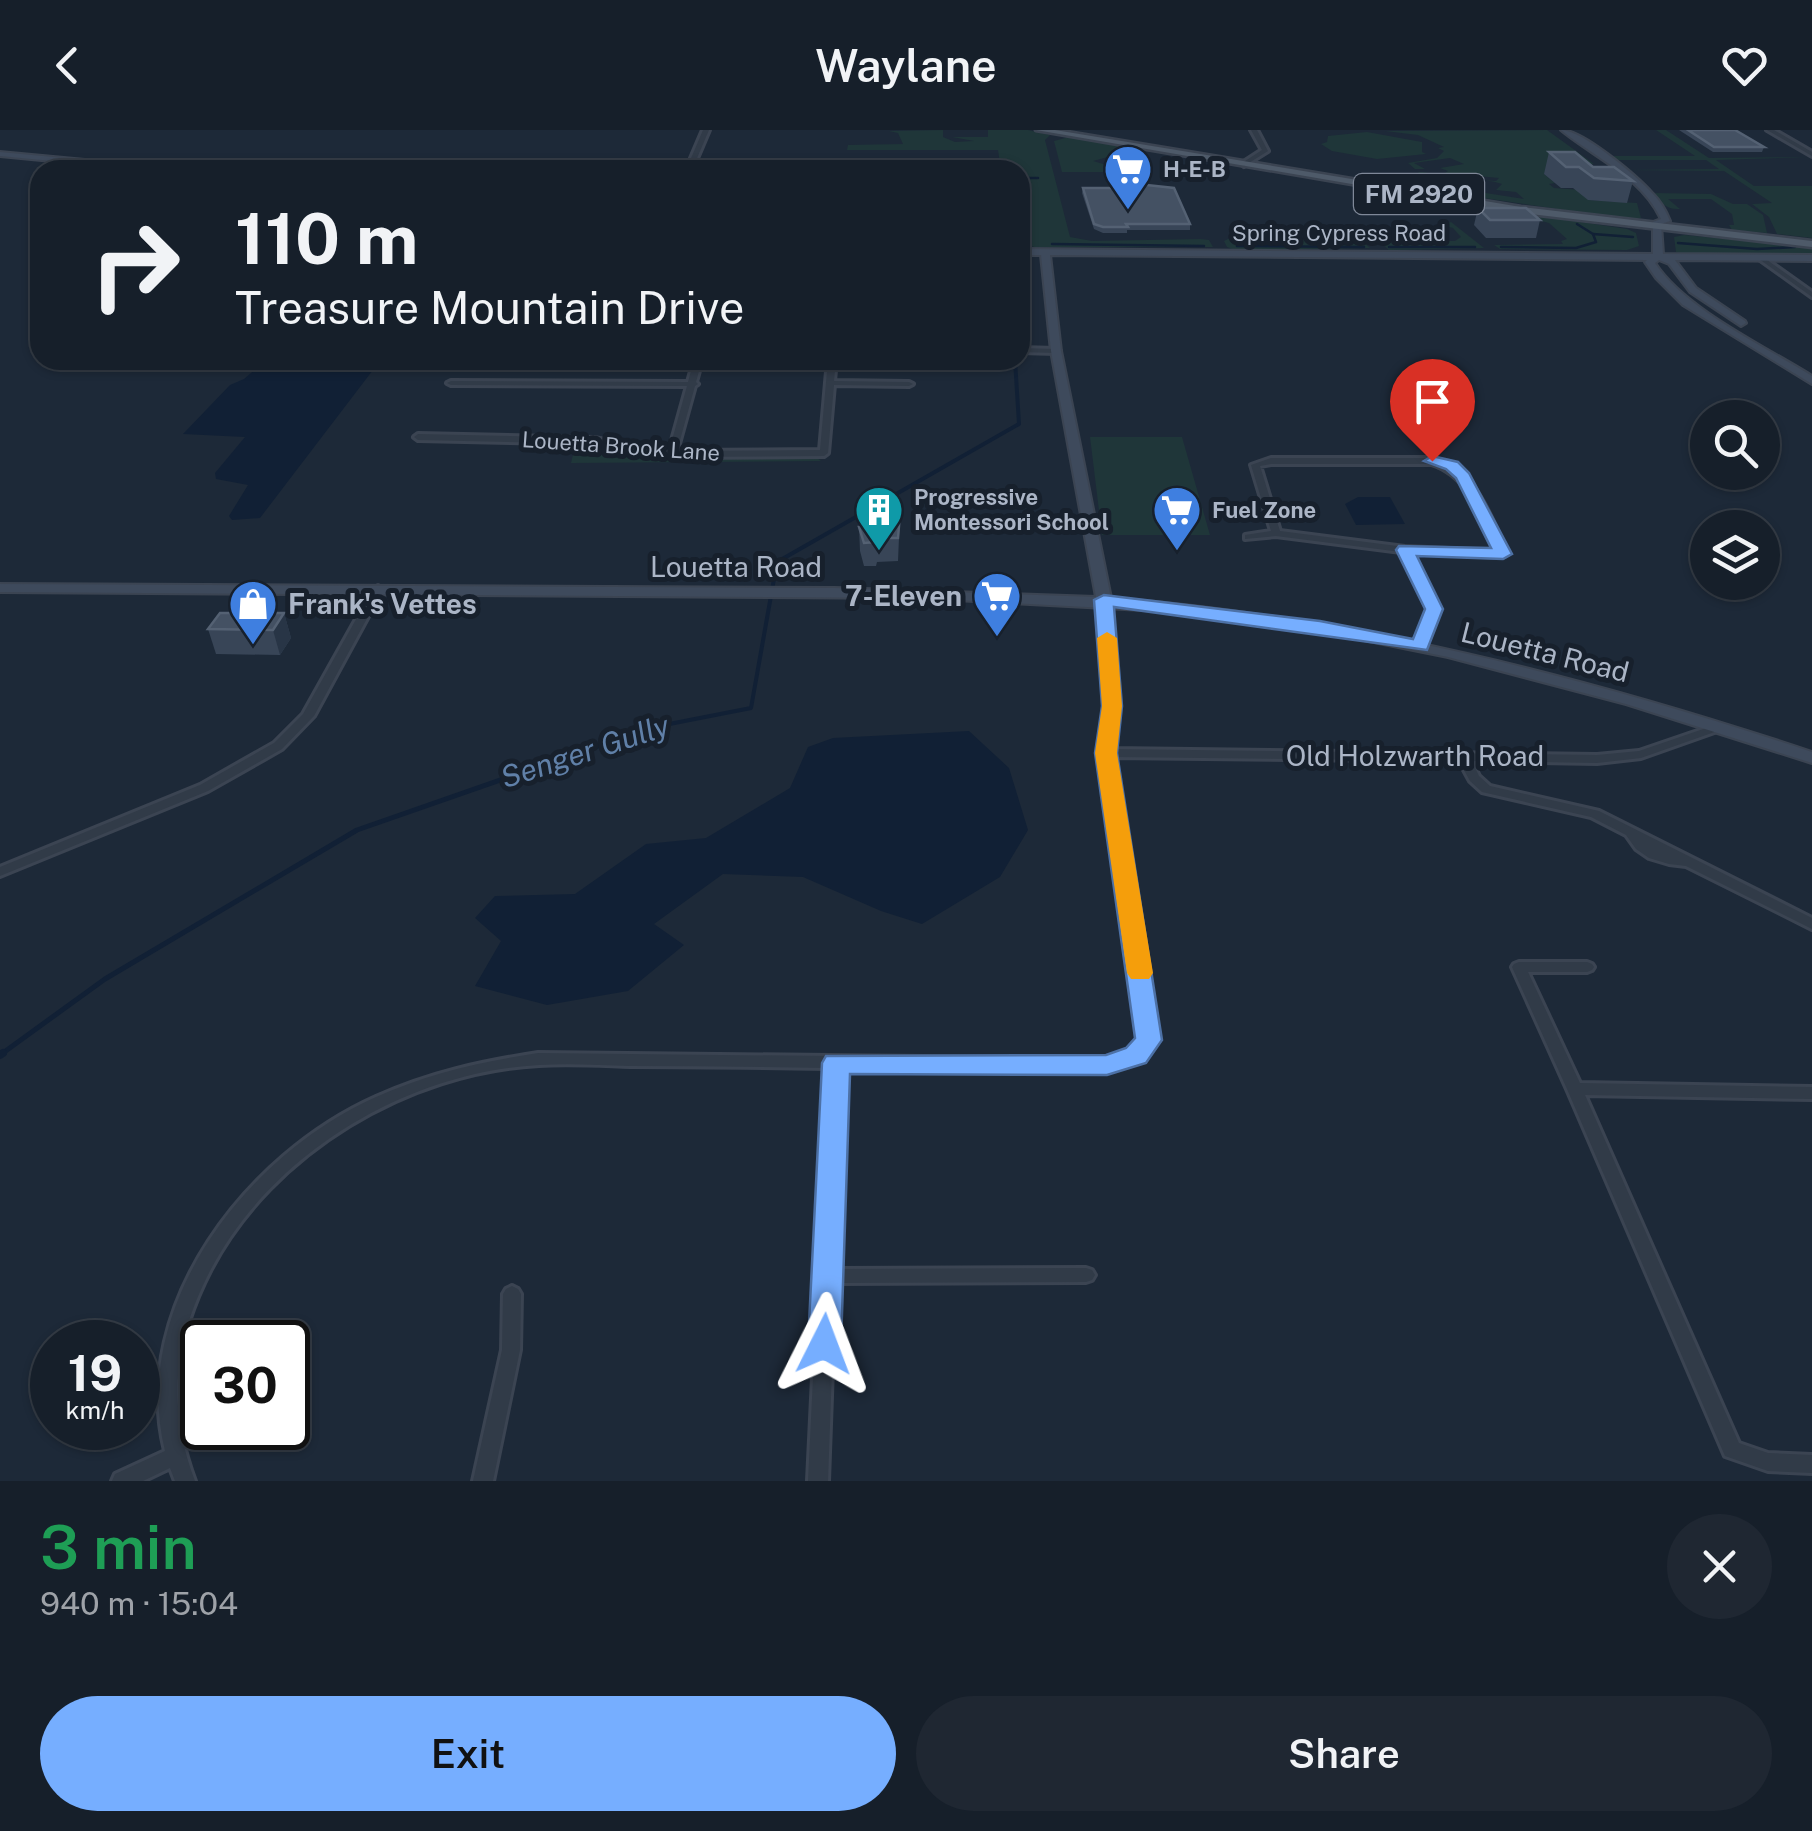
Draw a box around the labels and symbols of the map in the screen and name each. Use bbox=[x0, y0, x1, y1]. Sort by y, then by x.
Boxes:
supermarket icon: H-E-B bbox=[1102, 143, 1154, 211]
place label: H-E-B bbox=[1163, 156, 1226, 182]
road number: FM 2920 bbox=[1354, 174, 1484, 214]
street label: Spring Cypress Road bbox=[1232, 220, 1446, 246]
pin bbox=[1390, 359, 1475, 462]
street label: Louetta Brook Lane bbox=[521, 426, 721, 466]
building icon: Progressive Montessori School bbox=[853, 484, 905, 552]
place label: Progressive Montessori School bbox=[914, 484, 1109, 535]
supermarket icon: Fuel Zone bbox=[1151, 484, 1203, 552]
place label: Fuel Zone bbox=[1212, 497, 1316, 523]
street label: Louetta Road bbox=[650, 550, 822, 583]
supermarket icon: 7-Eleven bbox=[971, 570, 1023, 638]
shop icon: Frank's Vettes bbox=[227, 578, 279, 646]
place label: 7-Eleven bbox=[845, 579, 962, 612]
place label: Frank's Vettes bbox=[288, 587, 477, 620]
street label: Louetta Road bbox=[1458, 615, 1632, 688]
water label: Senger Gully bbox=[496, 707, 674, 795]
street label: Old Holzwarth Road bbox=[1286, 739, 1544, 772]
position arrow bbox=[772, 1292, 876, 1396]
speed limit sign: 30 bbox=[180, 1320, 310, 1450]

